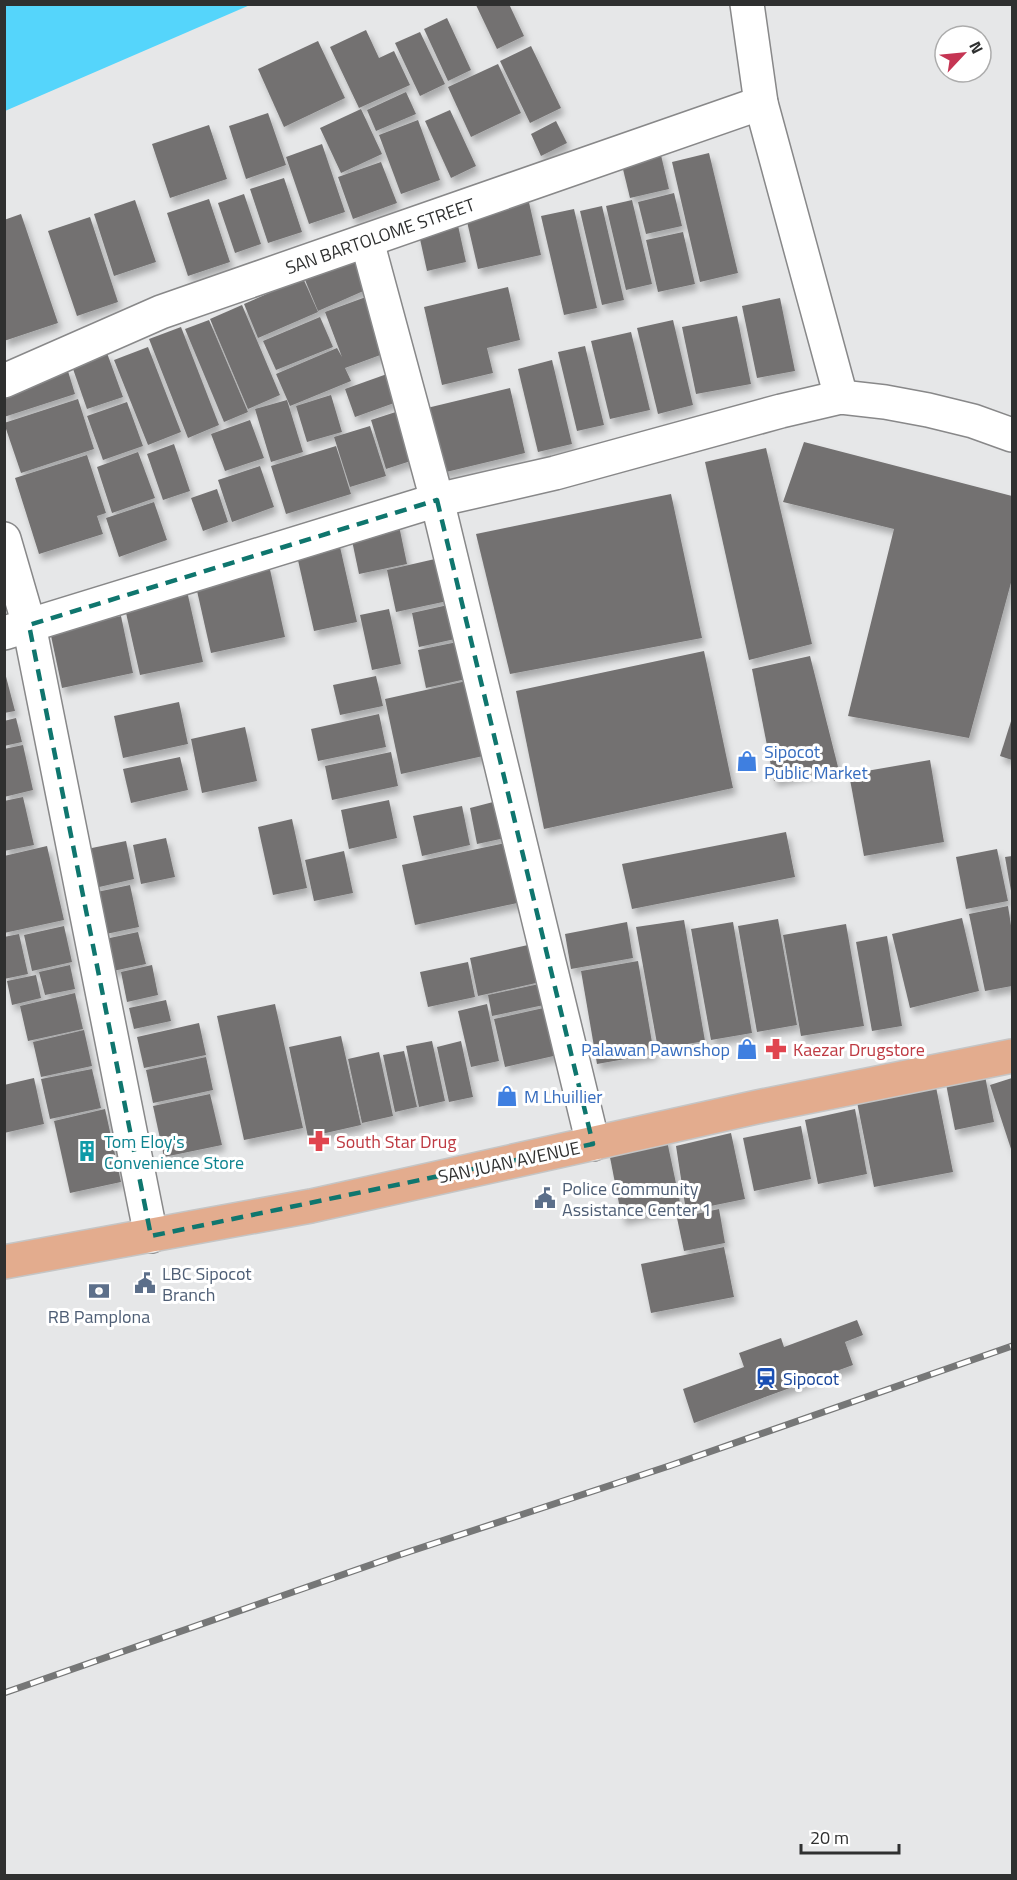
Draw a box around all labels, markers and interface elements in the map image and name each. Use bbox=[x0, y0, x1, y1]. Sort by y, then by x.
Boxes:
north arrow bbox=[933, 24, 993, 84]
text: N bbox=[963, 37, 990, 58]
street label: SAN BARTOLOME STREET bbox=[282, 191, 479, 281]
place label: Sipocot Public Market bbox=[764, 738, 868, 786]
shop icon: Sipocot Public Market bbox=[735, 749, 759, 773]
place label: Palawan Pawnshop bbox=[581, 1036, 730, 1063]
place label: Kaezar Drugstore bbox=[793, 1036, 925, 1063]
shop icon: Palawan Pawnshop bbox=[735, 1037, 759, 1061]
pharmacy icon: Kaezar Drugstore bbox=[764, 1037, 788, 1061]
place label: M Lhuillier bbox=[524, 1083, 602, 1110]
shop icon: M Lhuillier bbox=[495, 1084, 519, 1108]
place label: Tom Eloy's Convenience Store bbox=[104, 1128, 244, 1176]
place label: South Star Drug bbox=[336, 1128, 457, 1155]
pharmacy icon: South Star Drug bbox=[307, 1129, 331, 1153]
street label: SAN JUAN AVENUE bbox=[436, 1134, 582, 1190]
building icon: Tom Eloy's Convenience Store bbox=[75, 1139, 99, 1163]
place label: Police Community Assistance Center 1 bbox=[562, 1175, 712, 1223]
public building icon: Police Community Assistance Center 1 bbox=[533, 1186, 557, 1210]
place label: LBC Sipocot Branch bbox=[162, 1260, 252, 1308]
public building icon: LBC Sipocot Branch bbox=[133, 1271, 157, 1295]
bank icon: RB Pamplona bbox=[87, 1279, 111, 1303]
place label: RB Pamplona bbox=[48, 1303, 150, 1330]
place label: Sipocot bbox=[783, 1365, 840, 1392]
station icon: Sipocot bbox=[754, 1366, 778, 1390]
scale bar bbox=[801, 1817, 898, 1855]
text: 20 m bbox=[810, 1824, 849, 1851]

